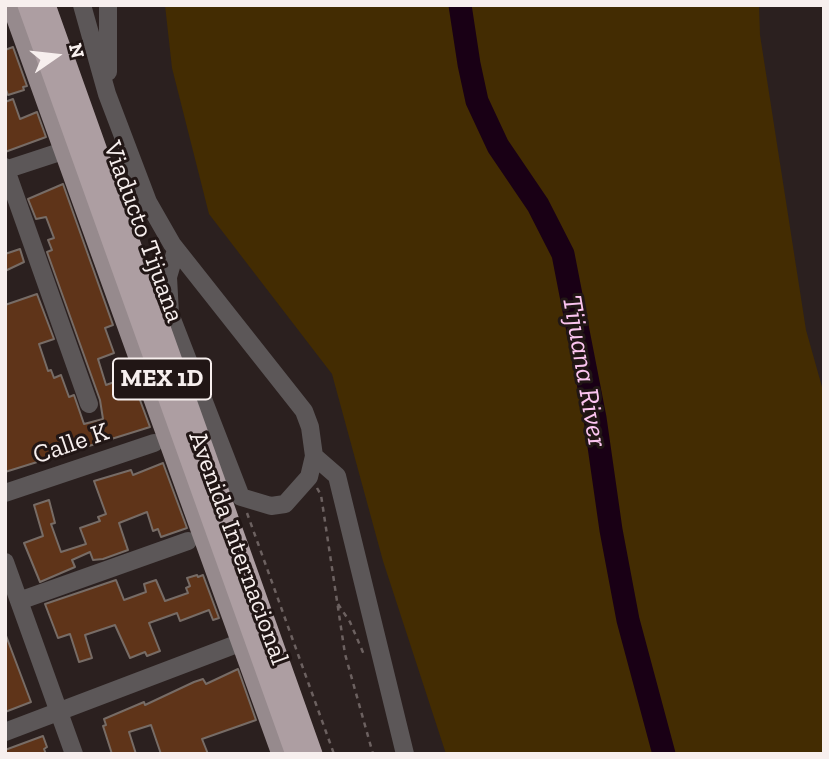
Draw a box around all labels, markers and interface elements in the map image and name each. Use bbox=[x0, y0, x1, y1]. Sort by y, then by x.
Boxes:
north arrow bbox=[21, 21, 91, 91]
text: N bbox=[64, 41, 90, 61]
street label: Viaducto Tijuana bbox=[96, 137, 190, 327]
water label: Tijuana River bbox=[554, 293, 614, 449]
road number: MEX 1D bbox=[113, 358, 211, 400]
street label: Calle K bbox=[29, 417, 113, 471]
street label: Avenida Internacional bbox=[181, 427, 295, 669]

